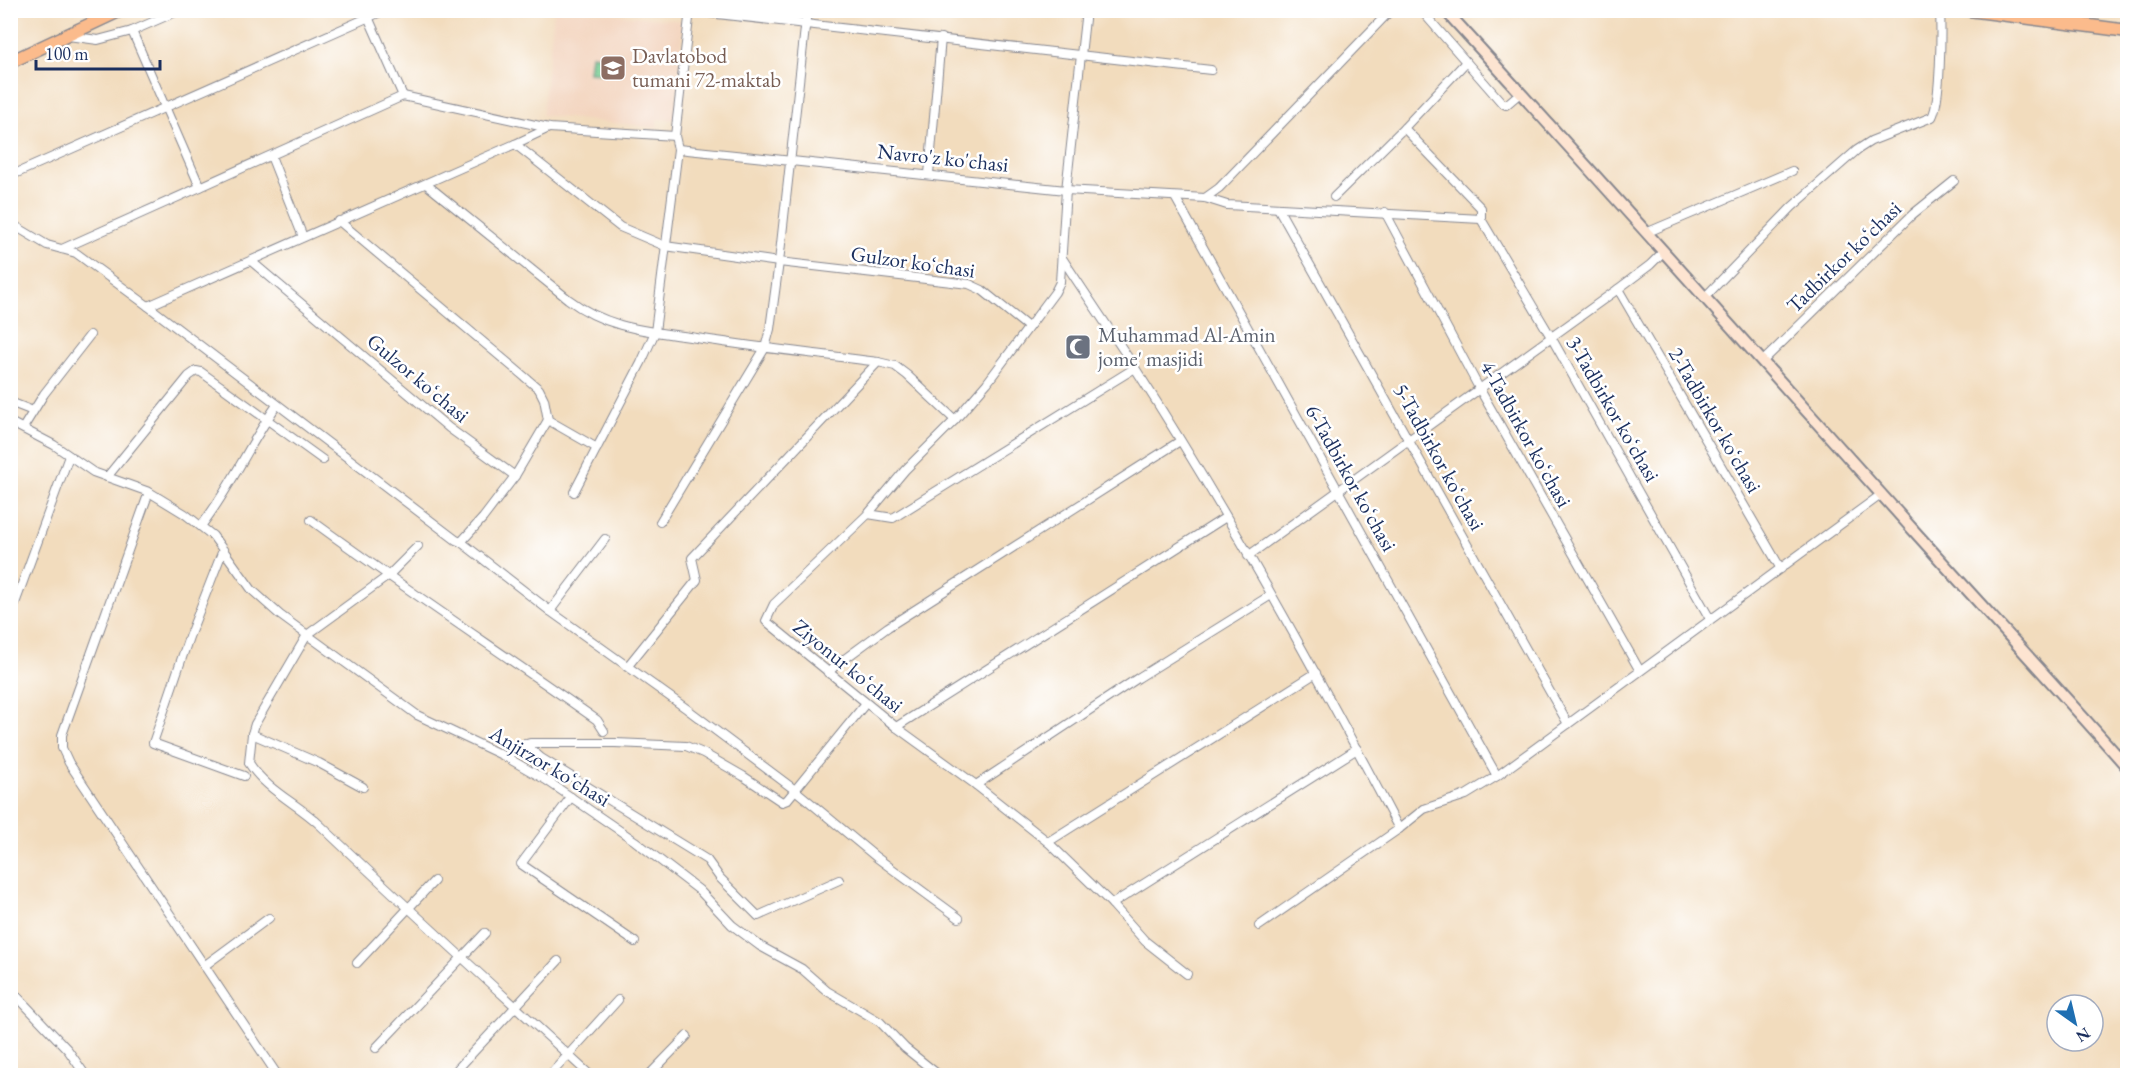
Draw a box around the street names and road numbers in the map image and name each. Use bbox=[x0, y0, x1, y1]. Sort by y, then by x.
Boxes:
street label: Navro'z ko'chasi bbox=[876, 137, 1010, 178]
street label: Tadbirkor koʻchasi bbox=[1781, 195, 1907, 318]
street label: Gulzor koʻchasi bbox=[849, 239, 977, 284]
street label: Gulzor koʻchasi bbox=[362, 327, 475, 428]
street label: 3-Tadbirkor koʻchasi bbox=[1561, 331, 1666, 487]
street label: 2-Tadbirkor koʻchasi bbox=[1663, 342, 1768, 498]
street label: 4-Tadbirkor koʻchasi bbox=[1475, 355, 1578, 512]
street label: 5-Tadbirkor koʻchasi bbox=[1388, 378, 1491, 535]
street label: 6-Tadbirkor koʻchasi bbox=[1300, 399, 1403, 556]
street label: Ziyonur koʻchasi bbox=[788, 613, 909, 718]
street label: Anjirzor koʻchasi bbox=[484, 718, 616, 812]

